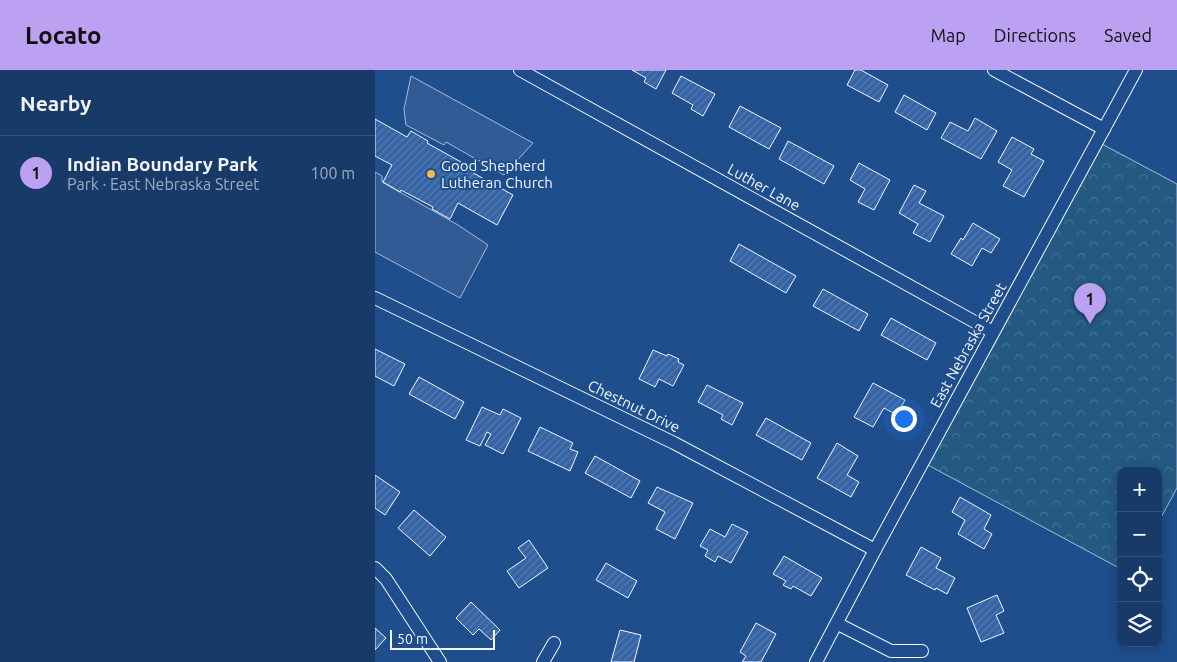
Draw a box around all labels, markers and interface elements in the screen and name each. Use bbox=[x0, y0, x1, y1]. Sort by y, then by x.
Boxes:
text: Locato bbox=[25, 22, 101, 49]
text: Map bbox=[930, 25, 966, 45]
text: Directions bbox=[994, 25, 1076, 45]
text: Saved bbox=[1104, 25, 1152, 45]
text: Nearby bbox=[20, 91, 91, 115]
text: Indian Boundary Park bbox=[67, 153, 258, 175]
place label: Good Shepherd Lutheran Church bbox=[441, 157, 553, 191]
street label: Luther Lane bbox=[725, 160, 803, 214]
text: 1 bbox=[31, 164, 41, 182]
text: 100 m bbox=[310, 164, 355, 182]
marker: Good Shepherd Lutheran Church bbox=[425, 168, 437, 180]
text: Park · East Nebraska Street bbox=[67, 175, 260, 193]
street label: East Nebraska Street bbox=[927, 279, 1009, 410]
pin: 1 bbox=[1074, 283, 1106, 324]
street label: Chestnut Drive bbox=[585, 376, 683, 436]
your location bbox=[891, 406, 917, 432]
map controls bbox=[1117, 467, 1162, 647]
button: + bbox=[1117, 467, 1162, 512]
button: − bbox=[1117, 512, 1162, 557]
button: locate bbox=[1117, 557, 1162, 602]
button: layers bbox=[1117, 602, 1162, 647]
scale bar bbox=[390, 627, 495, 650]
text: 50 m bbox=[397, 631, 428, 647]

